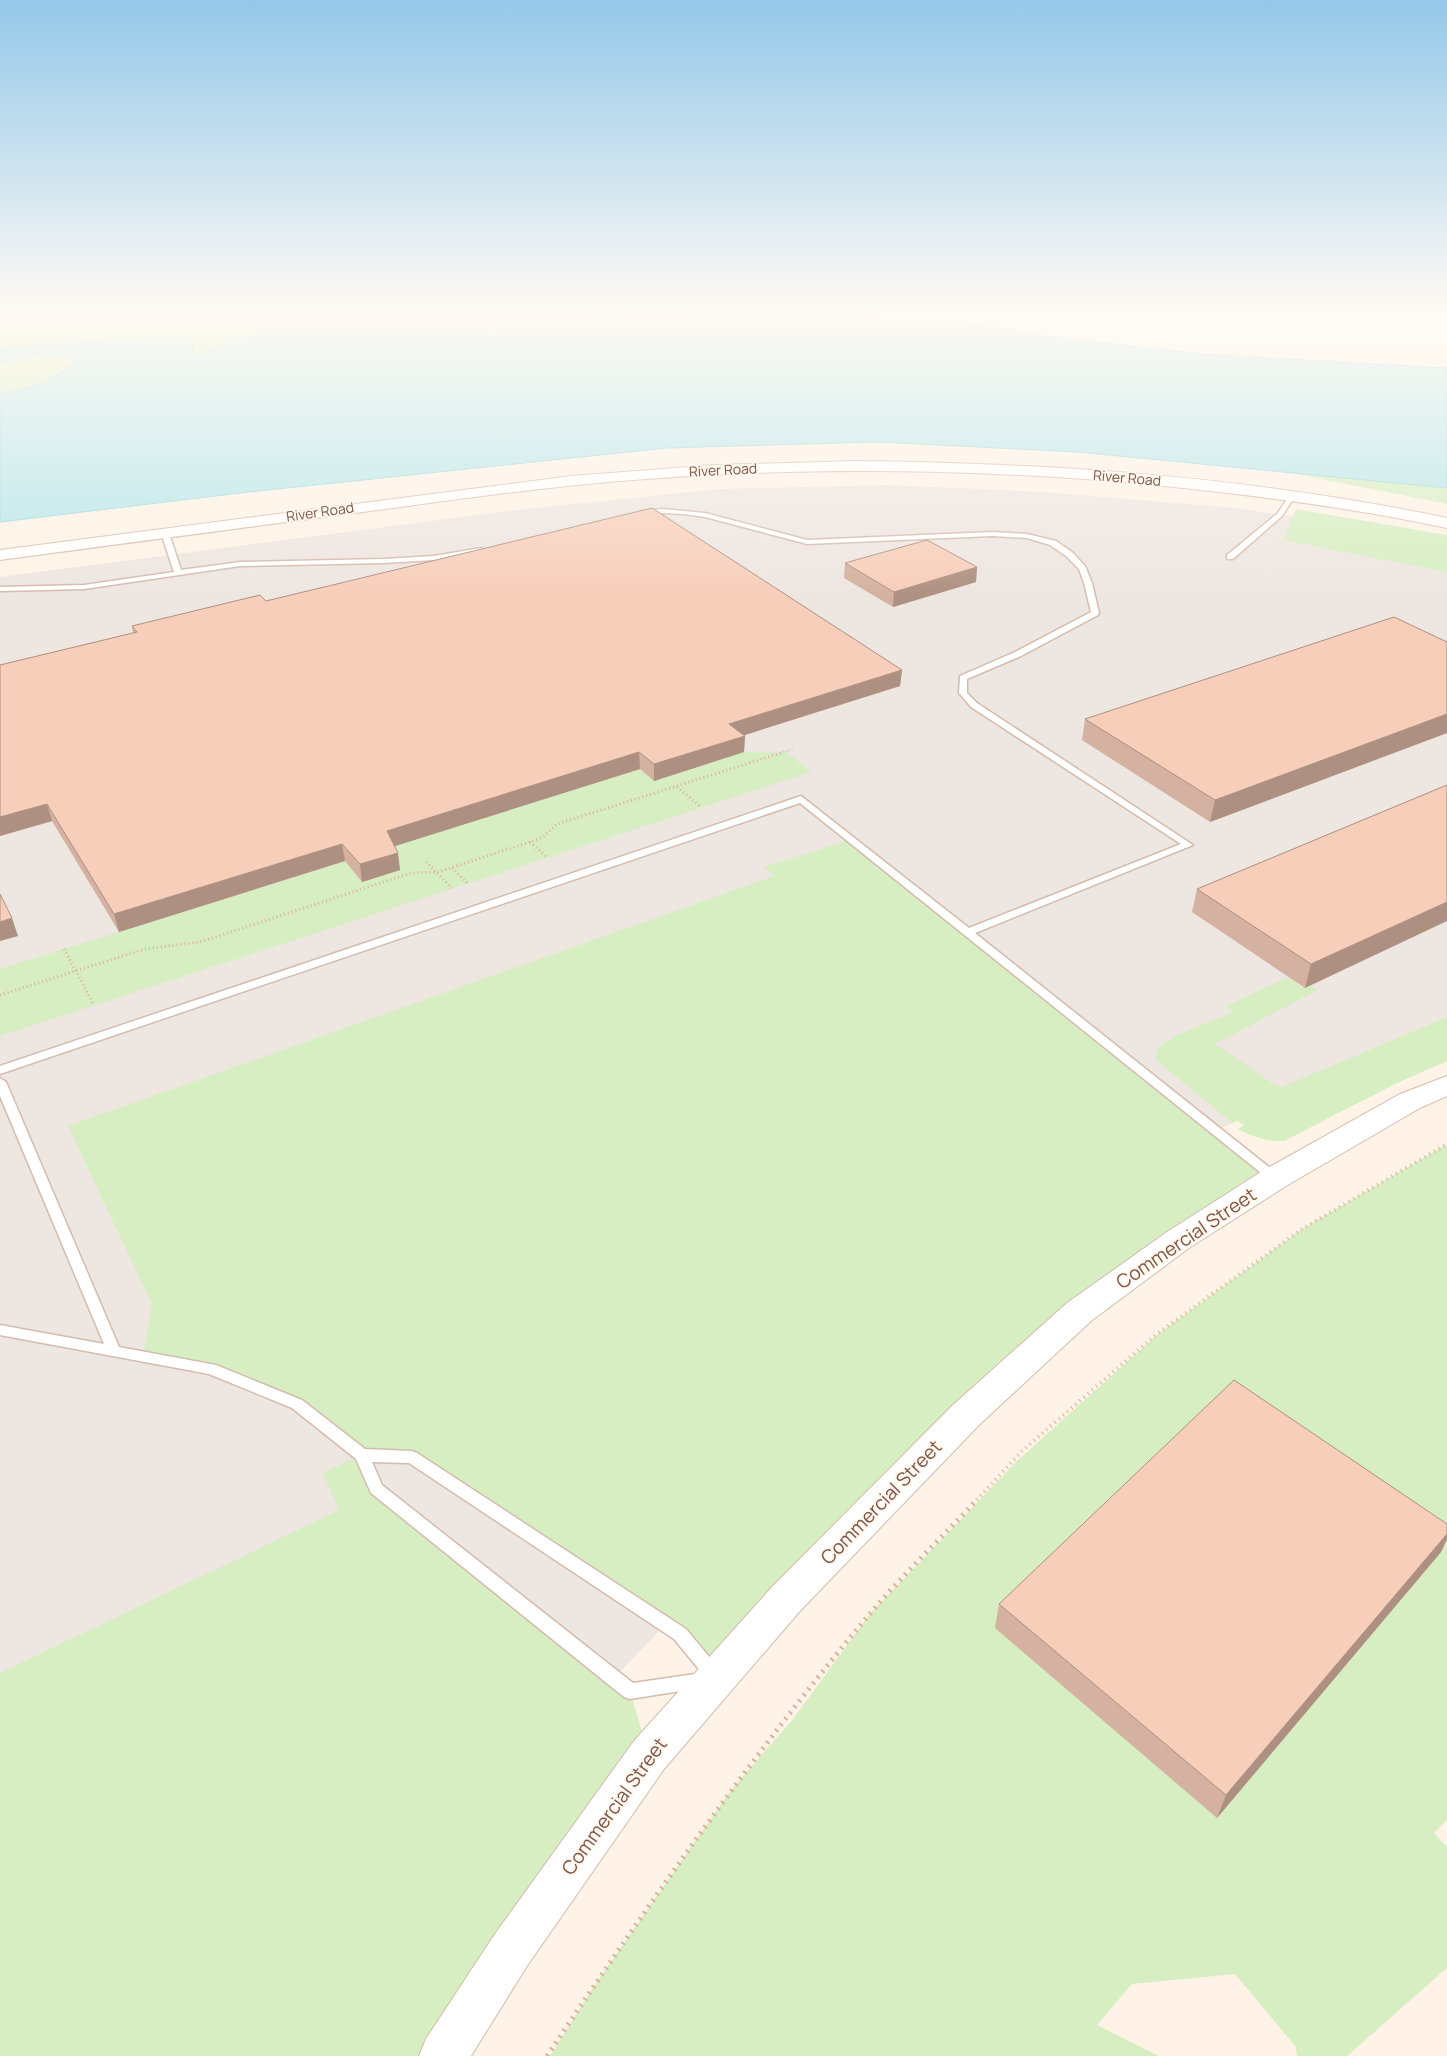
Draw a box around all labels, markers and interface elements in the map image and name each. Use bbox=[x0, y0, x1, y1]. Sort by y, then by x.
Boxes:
street label: River Road bbox=[688, 458, 757, 481]
street label: River Road bbox=[1092, 465, 1162, 490]
street label: River Road bbox=[285, 497, 355, 526]
street label: Commercial Street bbox=[1111, 1181, 1261, 1295]
street label: Commercial Street bbox=[815, 1434, 947, 1570]
street label: Commercial Street bbox=[555, 1732, 673, 1880]

